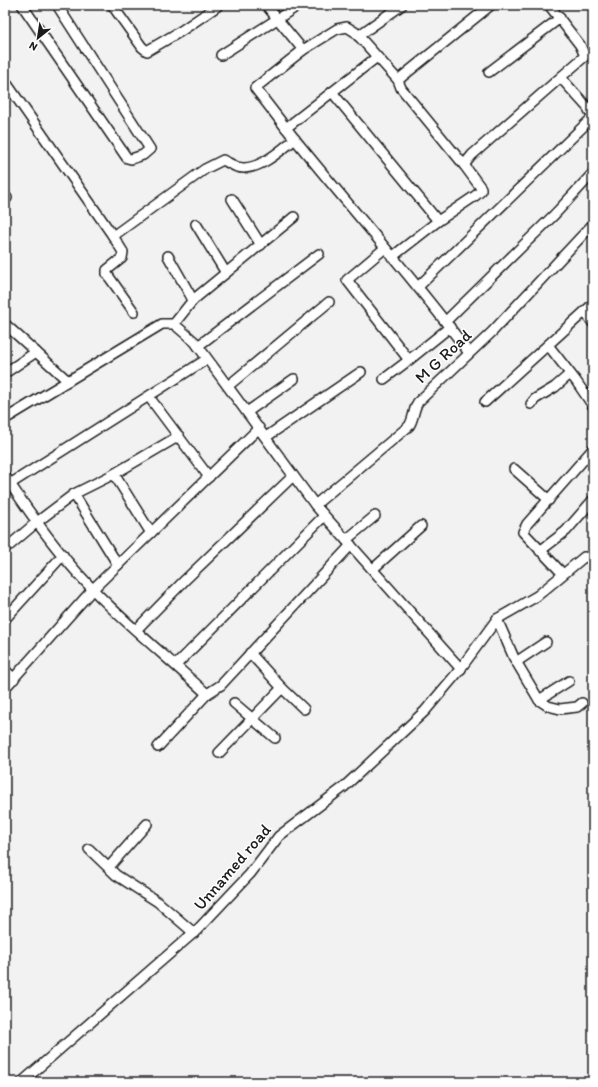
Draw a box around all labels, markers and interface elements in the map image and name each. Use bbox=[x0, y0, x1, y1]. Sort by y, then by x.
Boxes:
north arrow bbox=[18, 18, 58, 58]
text: N bbox=[27, 39, 40, 54]
street label: M G Road bbox=[411, 325, 476, 387]
street label: Unnamed road bbox=[189, 819, 275, 914]

